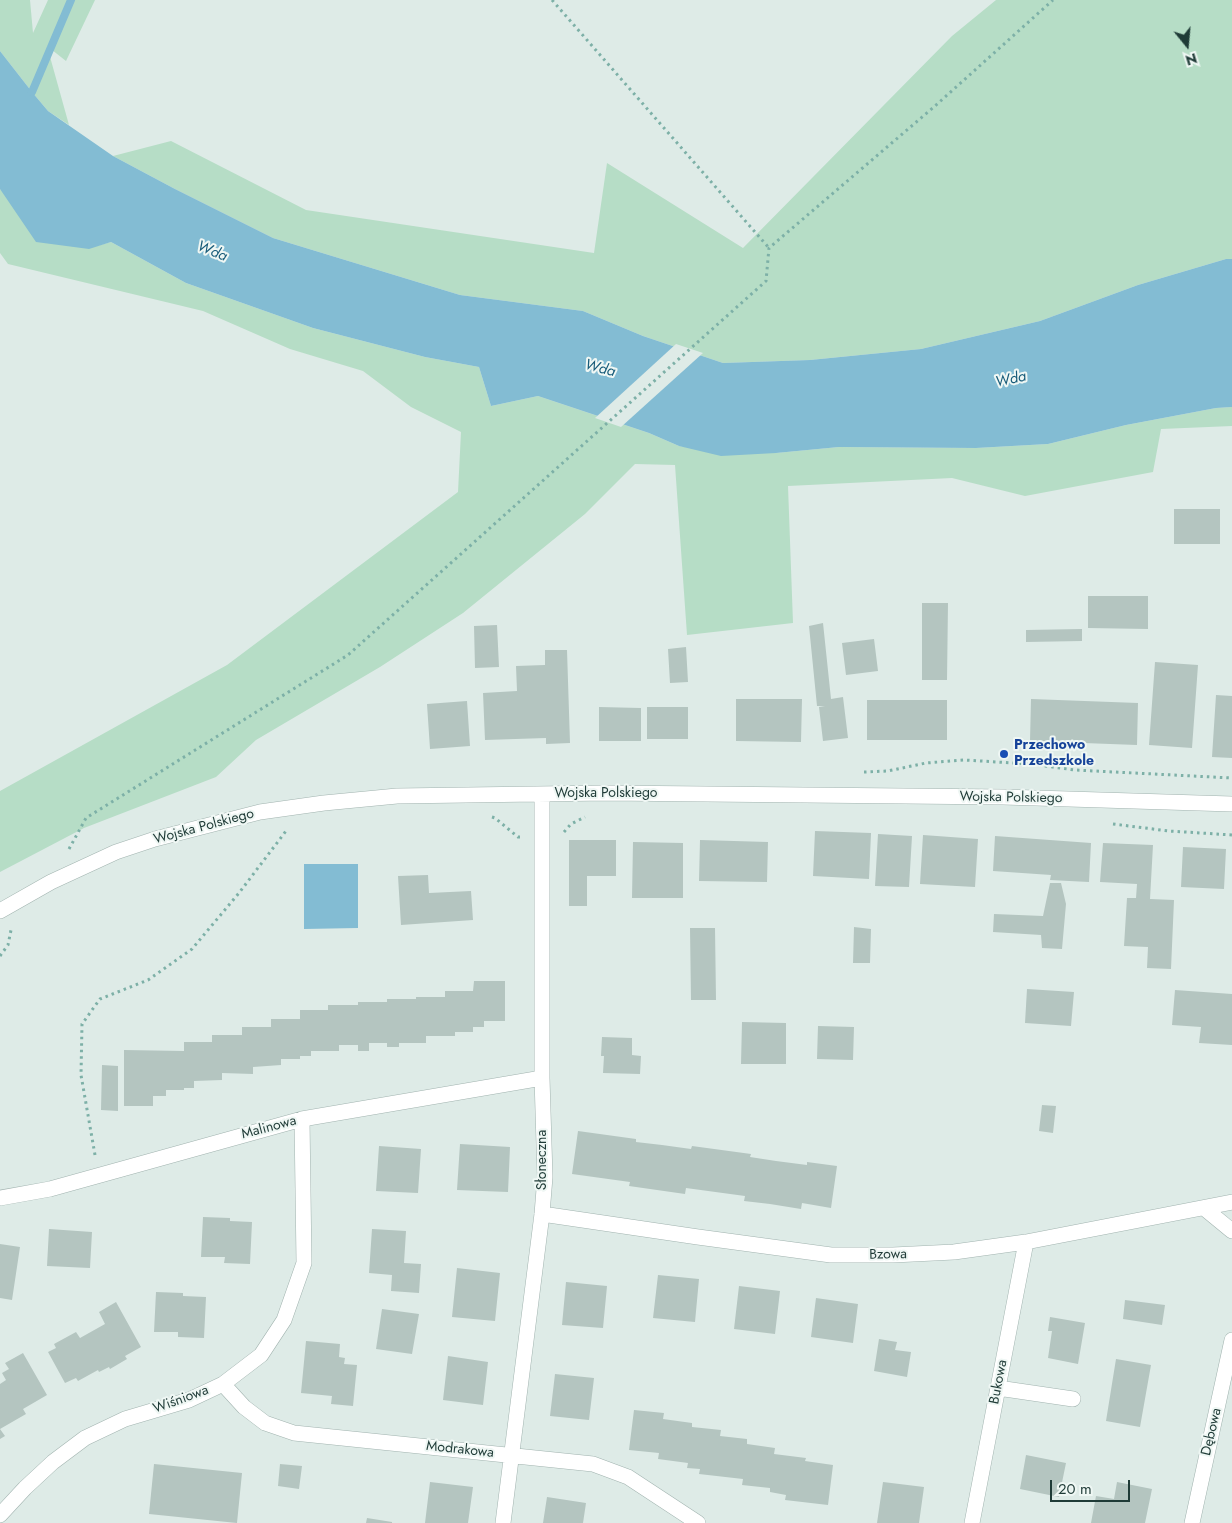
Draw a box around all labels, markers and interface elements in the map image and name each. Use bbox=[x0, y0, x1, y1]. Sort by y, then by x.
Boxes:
north arrow bbox=[1162, 20, 1212, 70]
text: N bbox=[1183, 48, 1200, 71]
water label: Wda bbox=[194, 238, 230, 266]
water label: Wda bbox=[583, 356, 617, 382]
water label: Wda bbox=[994, 368, 1028, 392]
place label: Przechowo Przedszkole bbox=[1014, 738, 1094, 770]
marker: Przechowo Przedszkole bbox=[998, 748, 1010, 760]
street label: Wojska Polskiego bbox=[554, 786, 658, 802]
street label: Wojska Polskiego bbox=[959, 789, 1063, 807]
street label: Wojska Polskiego bbox=[152, 806, 256, 848]
street label: Malinowa bbox=[240, 1113, 298, 1143]
street label: Słoneczna bbox=[535, 1130, 551, 1190]
street label: Bzowa bbox=[869, 1246, 907, 1264]
street label: Bukowa bbox=[986, 1358, 1012, 1406]
street label: Wiśniowa bbox=[151, 1382, 211, 1418]
street label: Dębowa bbox=[1198, 1407, 1226, 1457]
street label: Modrakowa bbox=[425, 1438, 495, 1462]
scale bar bbox=[1052, 1470, 1132, 1502]
text: 20 m bbox=[1058, 1478, 1092, 1500]

